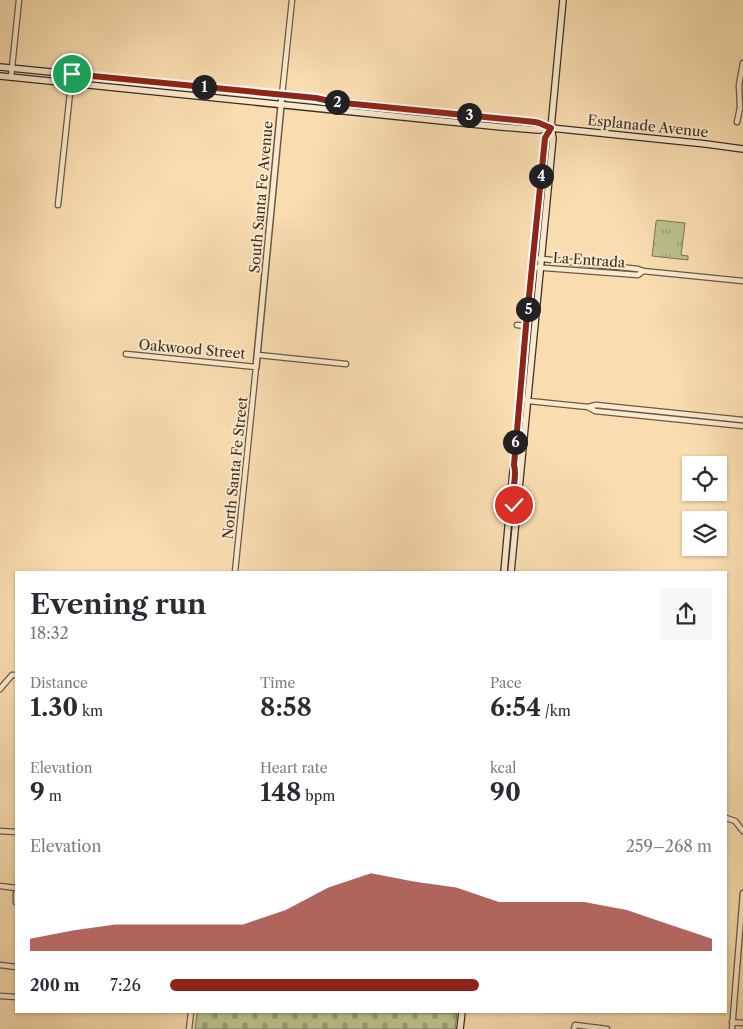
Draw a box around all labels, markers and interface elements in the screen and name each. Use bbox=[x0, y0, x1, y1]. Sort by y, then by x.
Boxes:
pin bbox=[51, 53, 93, 95]
icon: arrive bbox=[58, 60, 86, 88]
pin: 1 bbox=[192, 74, 216, 100]
text: 1 bbox=[201, 78, 208, 96]
pin: 2 bbox=[324, 90, 350, 114]
text: 2 bbox=[333, 93, 342, 111]
pin: 3 bbox=[456, 102, 482, 128]
text: 3 bbox=[466, 106, 473, 124]
street label: Esplanade Avenue bbox=[587, 111, 709, 141]
street label: South Santa Fe Avenue bbox=[245, 120, 277, 274]
pin: 4 bbox=[528, 164, 554, 188]
text: 4 bbox=[537, 167, 546, 185]
street label: La Entrada bbox=[552, 248, 626, 272]
pin: 5 bbox=[516, 296, 540, 322]
text: 5 bbox=[525, 300, 532, 318]
street label: Oakwood Street bbox=[138, 335, 246, 363]
street label: North Santa Fe Street bbox=[219, 396, 251, 540]
pin: 6 bbox=[502, 430, 528, 454]
text: 6 bbox=[511, 433, 520, 451]
map controls bbox=[682, 456, 727, 556]
button: locate bbox=[682, 456, 727, 501]
pin bbox=[493, 484, 535, 526]
icon: check bbox=[500, 491, 528, 519]
button: layers bbox=[682, 511, 727, 556]
text: Evening run bbox=[30, 587, 206, 621]
button: share bbox=[660, 588, 712, 640]
text: 18:32 bbox=[30, 623, 69, 643]
text: Distance bbox=[30, 674, 88, 692]
text: Time bbox=[260, 674, 295, 692]
text: Pace bbox=[490, 674, 522, 692]
text: 1.30 bbox=[30, 692, 78, 723]
text: 8:58 bbox=[260, 692, 312, 723]
text: 6:54 bbox=[490, 692, 541, 723]
text: km bbox=[78, 702, 103, 720]
text: /km bbox=[541, 702, 571, 720]
text: Elevation bbox=[30, 759, 93, 777]
text: Heart rate bbox=[260, 759, 327, 777]
text: kcal bbox=[490, 759, 516, 777]
text: 9 bbox=[30, 777, 45, 808]
text: 148 bbox=[260, 777, 301, 808]
text: 90 bbox=[490, 777, 521, 808]
text: m bbox=[45, 787, 62, 805]
text: bpm bbox=[301, 787, 335, 805]
text: Elevation bbox=[30, 836, 101, 856]
text: 259–268 m bbox=[626, 836, 712, 856]
text: 200 m bbox=[30, 975, 80, 995]
text: 7:26 bbox=[110, 975, 141, 995]

